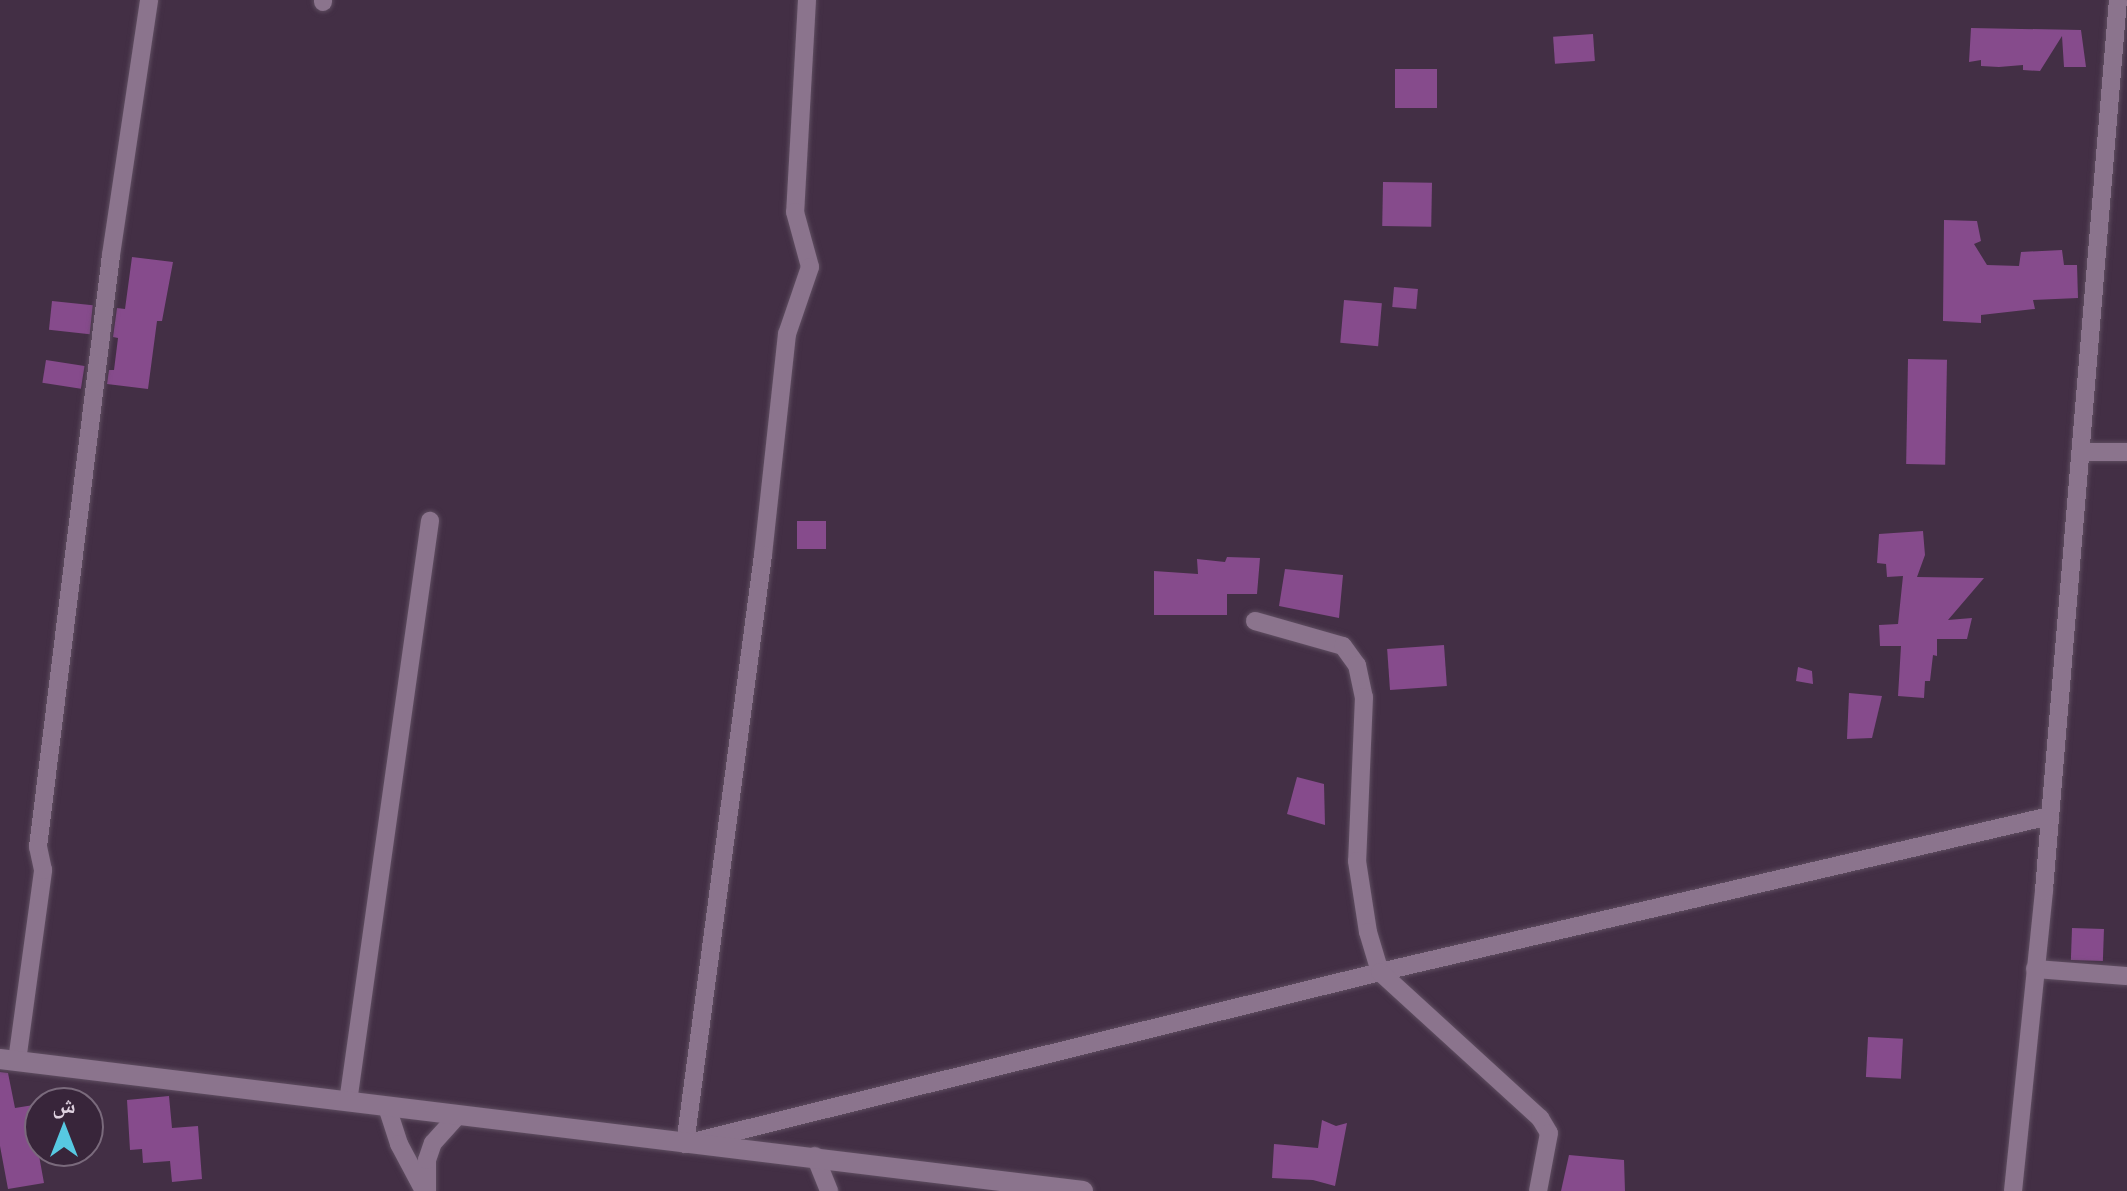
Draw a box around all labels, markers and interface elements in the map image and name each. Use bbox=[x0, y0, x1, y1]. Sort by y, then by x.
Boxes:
north arrow bbox=[24, 1087, 104, 1167]
text: ش bbox=[52, 1091, 76, 1118]

